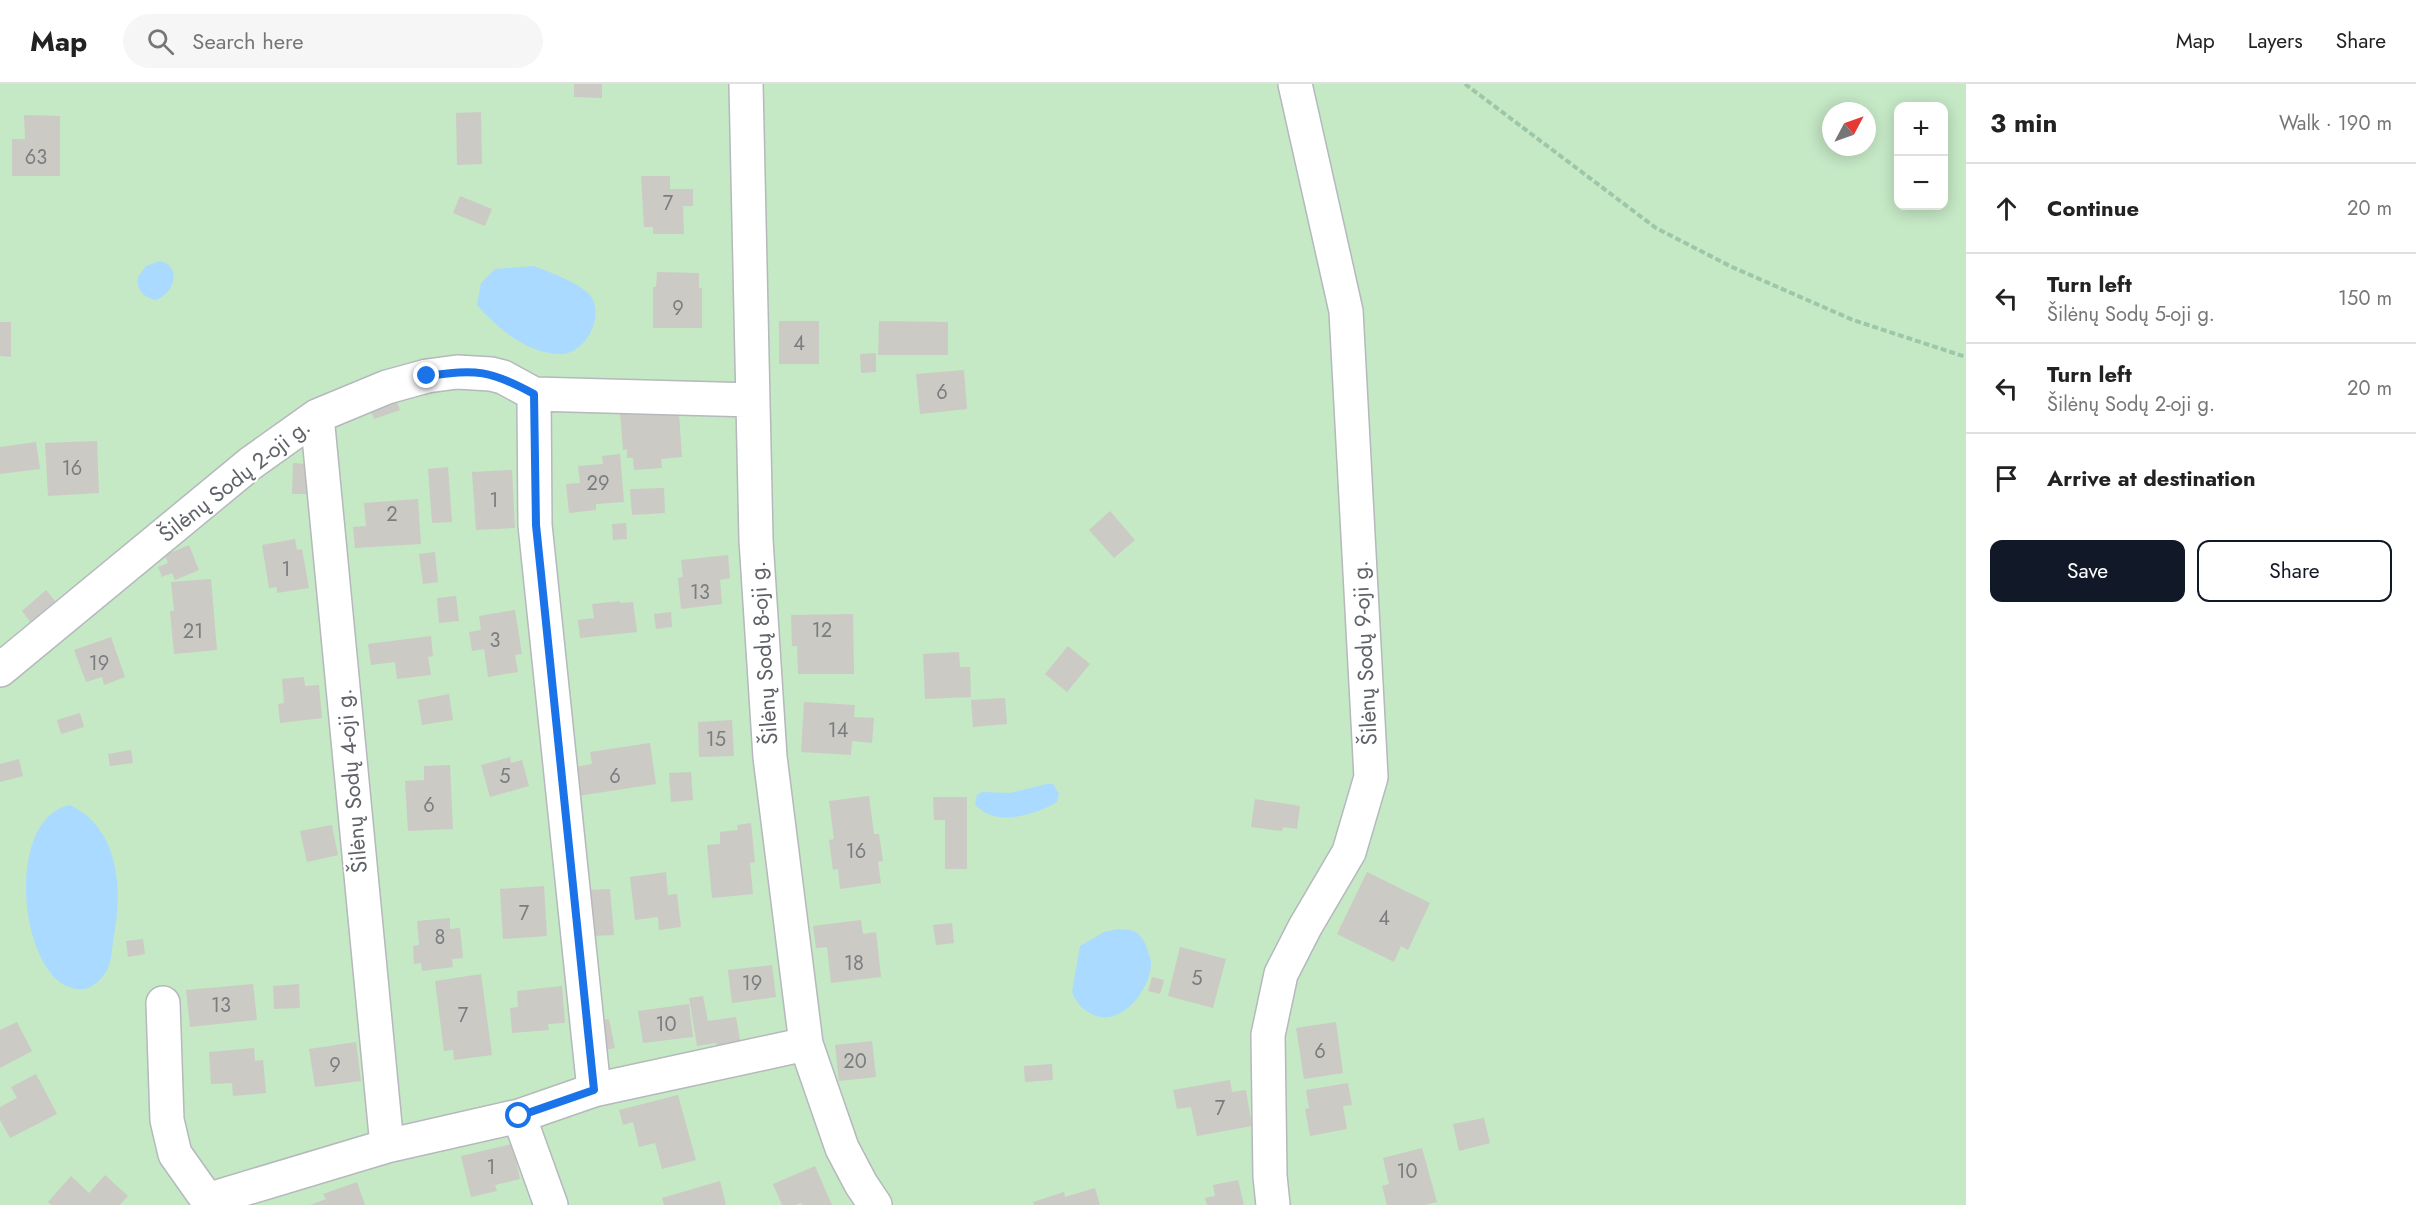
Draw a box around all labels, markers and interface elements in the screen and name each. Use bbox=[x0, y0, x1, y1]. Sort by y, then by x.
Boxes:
search box bbox=[123, 14, 543, 68]
text: Map bbox=[30, 21, 87, 62]
icon: search bbox=[144, 25, 177, 58]
text: Search here bbox=[192, 25, 304, 57]
text: Map bbox=[2176, 26, 2215, 56]
text: Layers bbox=[2248, 26, 2303, 56]
text: Share bbox=[2336, 26, 2386, 56]
north arrow bbox=[1822, 102, 1876, 156]
map controls bbox=[1894, 102, 1948, 210]
button: + bbox=[1894, 102, 1948, 156]
text: 3 min bbox=[1990, 104, 2057, 142]
text: Walk · 190 m bbox=[2279, 109, 2392, 138]
house number: 63 bbox=[25, 143, 47, 172]
button: − bbox=[1894, 156, 1948, 210]
house number: 7 bbox=[663, 189, 674, 218]
icon: ahead bbox=[1990, 192, 2023, 225]
text: Continue bbox=[2047, 192, 2139, 224]
text: 20 m bbox=[2347, 194, 2392, 223]
text: Turn left bbox=[2047, 268, 2132, 300]
icon: left bbox=[1990, 282, 2023, 315]
text: 150 m bbox=[2338, 284, 2392, 313]
house number: 9 bbox=[672, 294, 684, 323]
text: Šilėnų Sodų 5-oji g. bbox=[2047, 300, 2215, 329]
house number: 4 bbox=[793, 329, 805, 358]
text: Turn left bbox=[2047, 358, 2132, 390]
route end bbox=[413, 362, 439, 388]
icon: left bbox=[1990, 372, 2023, 405]
text: 20 m bbox=[2347, 374, 2392, 403]
house number: 6 bbox=[936, 378, 948, 407]
text: Šilėnų Sodų 2-oji g. bbox=[2047, 390, 2215, 419]
street label: Šilėnų Sodų 2-oji g. bbox=[151, 411, 317, 549]
house number: 16 bbox=[62, 454, 82, 483]
icon: arrive bbox=[1990, 462, 2023, 495]
text: Arrive at destination bbox=[2047, 462, 2256, 494]
house number: 29 bbox=[587, 469, 609, 498]
house number: 1 bbox=[490, 486, 499, 515]
house number: 2 bbox=[386, 500, 398, 529]
button: Save bbox=[1990, 540, 2185, 602]
button: Share bbox=[2197, 540, 2392, 602]
house number: 1 bbox=[282, 555, 291, 584]
street label: Šilėnų Sodų 8-oji g. bbox=[741, 560, 785, 746]
street label: Šilėnų Sodų 9-oji g. bbox=[1343, 560, 1385, 746]
house number: 13 bbox=[690, 578, 710, 607]
house number: 12 bbox=[812, 616, 832, 645]
house number: 21 bbox=[183, 617, 203, 646]
house number: 3 bbox=[490, 626, 501, 655]
house number: 19 bbox=[89, 649, 109, 678]
street label: Šilėnų Sodų 4-oji g. bbox=[327, 687, 375, 875]
house number: 14 bbox=[828, 716, 849, 745]
house number: 15 bbox=[706, 725, 726, 754]
house number: 5 bbox=[499, 762, 511, 791]
house number: 6 bbox=[609, 762, 621, 791]
house number: 6 bbox=[423, 791, 435, 820]
house number: 16 bbox=[846, 837, 866, 866]
house number: 7 bbox=[519, 899, 530, 928]
house number: 4 bbox=[1378, 904, 1390, 933]
house number: 8 bbox=[435, 923, 445, 952]
house number: 18 bbox=[844, 949, 864, 978]
house number: 5 bbox=[1191, 964, 1203, 993]
house number: 19 bbox=[742, 969, 762, 998]
house number: 13 bbox=[211, 991, 231, 1020]
house number: 7 bbox=[458, 1001, 469, 1030]
house number: 10 bbox=[656, 1010, 677, 1039]
house number: 6 bbox=[1314, 1037, 1326, 1066]
house number: 20 bbox=[843, 1047, 867, 1076]
house number: 9 bbox=[329, 1051, 341, 1080]
house number: 7 bbox=[1215, 1094, 1226, 1123]
route start bbox=[505, 1102, 531, 1128]
house number: 1 bbox=[487, 1153, 496, 1182]
house number: 10 bbox=[1397, 1157, 1418, 1186]

